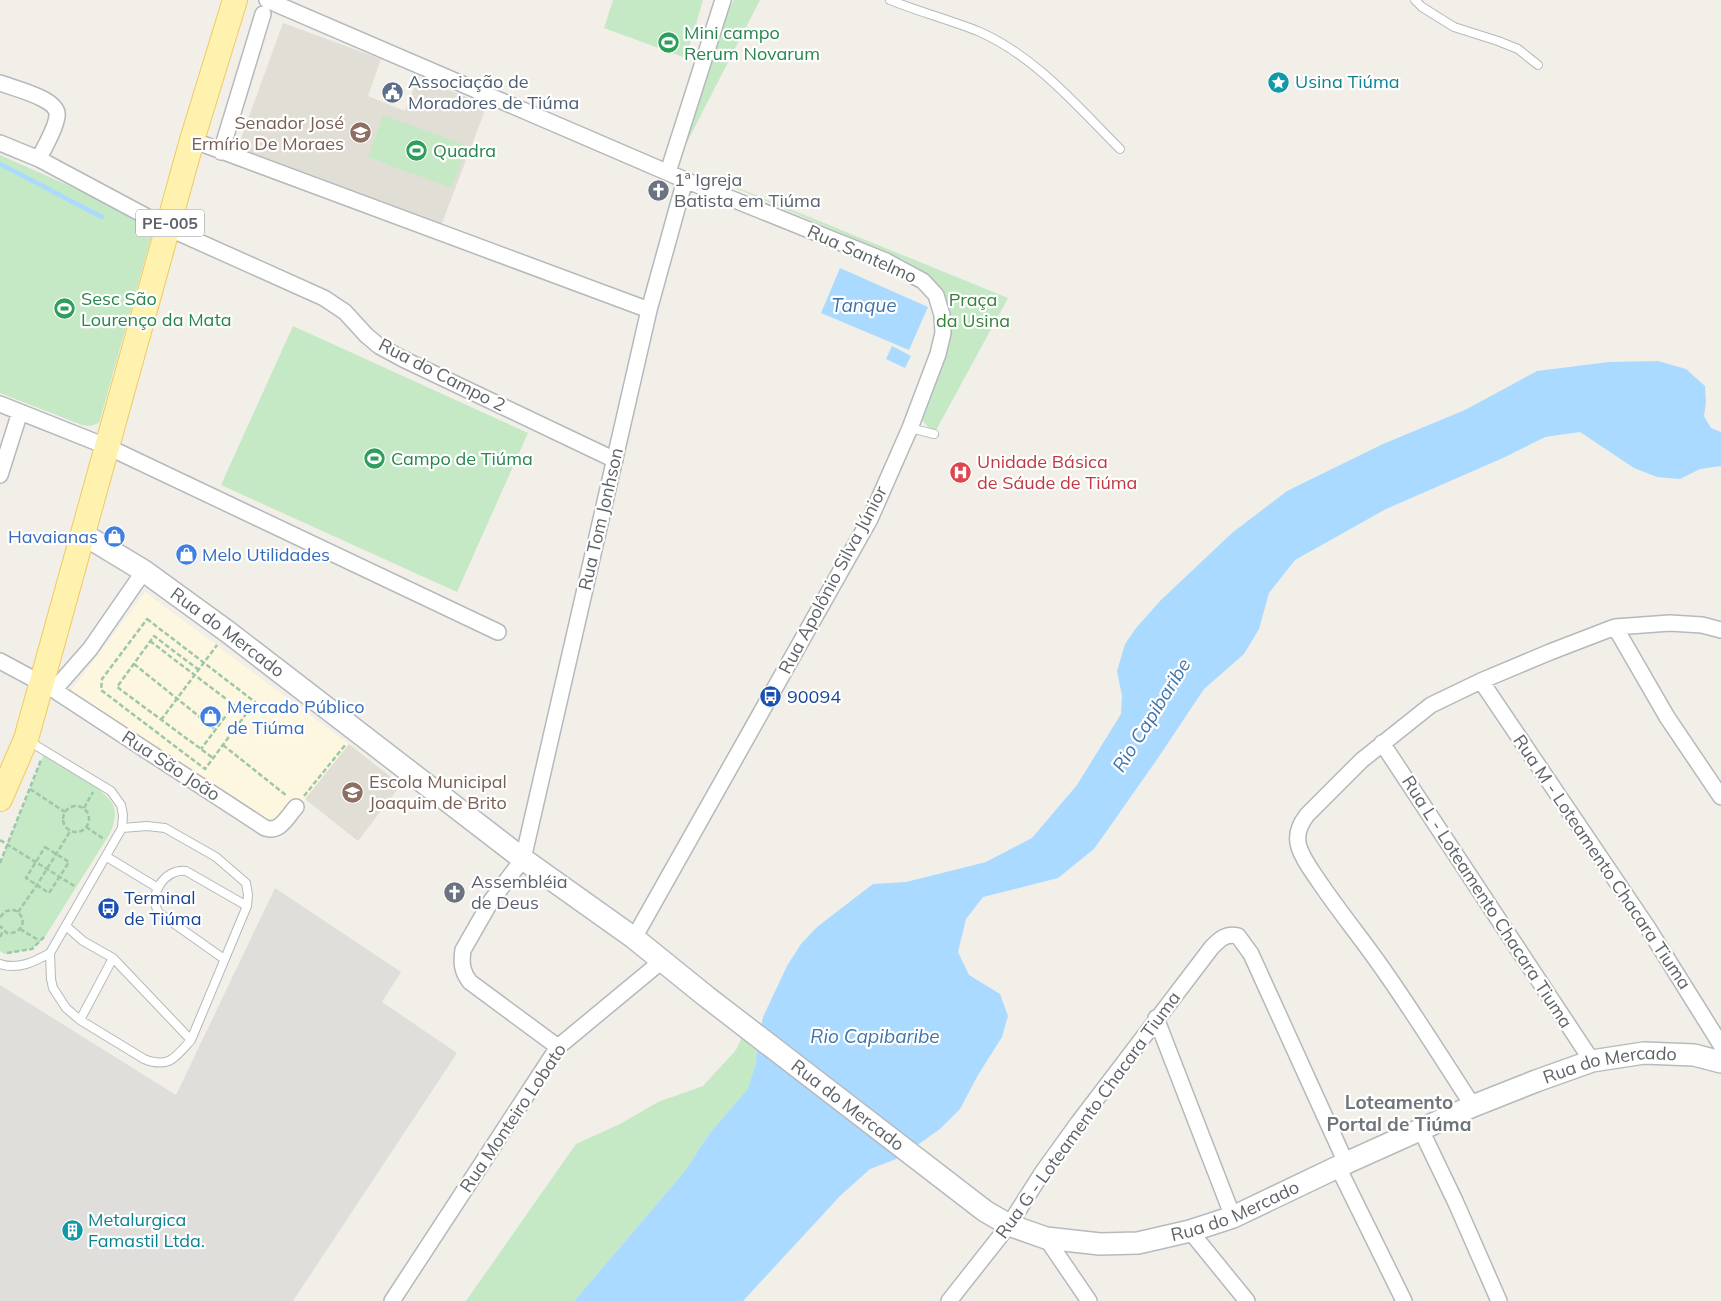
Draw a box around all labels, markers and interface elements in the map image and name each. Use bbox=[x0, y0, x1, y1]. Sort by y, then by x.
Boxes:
place label: Mini campo Rerum Novarum bbox=[684, 21, 820, 65]
sports icon: Mini campo Rerum Novarum bbox=[656, 31, 680, 55]
place label: Associação de Moradores de Tiúma bbox=[408, 70, 579, 114]
place icon: Usina Tiúma bbox=[1267, 70, 1291, 94]
place label: Usina Tiúma bbox=[1295, 70, 1400, 93]
public building icon: Associação de Moradores de Tiúma bbox=[380, 80, 404, 104]
place label: Senador José Ermírio De Moraes bbox=[191, 111, 344, 155]
school or university icon: Senador José Ermírio De Moraes bbox=[348, 121, 372, 145]
sports icon: Quadra bbox=[405, 139, 429, 163]
place label: Quadra bbox=[433, 139, 496, 162]
place label: 1ª Igreja Batista em Tiúma bbox=[674, 168, 821, 212]
church icon: 1ª Igreja Batista em Tiúma bbox=[646, 178, 670, 202]
road number: PE-005 bbox=[136, 210, 204, 237]
street label: Rua Santelmo bbox=[804, 219, 920, 288]
place label: Sesc São Lourenço da Mata bbox=[81, 287, 232, 331]
park label: Praça da Usina bbox=[936, 288, 1010, 332]
water label: Tanque bbox=[831, 293, 897, 317]
sports icon: Sesc São Lourenço da Mata bbox=[53, 297, 77, 321]
street label: Rua do Campo 2 bbox=[375, 333, 510, 416]
street label: Rua Tom Jonhson bbox=[573, 445, 628, 592]
sports icon: Campo de Tiúma bbox=[363, 447, 387, 471]
place label: Campo de Tiúma bbox=[391, 447, 533, 470]
place label: Unidade Básica de Sáude de Tiúma bbox=[977, 450, 1137, 494]
hospital icon: Unidade Básica de Sáude de Tiúma bbox=[949, 460, 973, 484]
street label: Rua Apolônio Silva Júnior bbox=[773, 481, 892, 678]
place label: Havaianas bbox=[8, 525, 98, 548]
shop icon: Havaianas bbox=[102, 525, 126, 549]
shop icon: Melo Utilidades bbox=[174, 543, 198, 567]
place label: Melo Utilidades bbox=[202, 543, 330, 566]
street label: Rua do Mercado bbox=[166, 582, 289, 682]
water label: Rio Capibaribe bbox=[1107, 654, 1195, 776]
bus stop icon: 90094 bbox=[759, 685, 783, 709]
place label: 90094 bbox=[787, 685, 841, 708]
place label: Mercado Público de Tiúma bbox=[227, 695, 364, 739]
shop icon: Mercado Público de Tiúma bbox=[199, 705, 223, 729]
street label: Rua São João bbox=[118, 725, 225, 806]
street label: Rua M - Loteamento Chacara Tiuma bbox=[1508, 730, 1696, 993]
place label: Escola Municipal Joaquim de Brito bbox=[369, 770, 507, 814]
street label: Rua L - Loteamento Chacara Tiuma bbox=[1397, 771, 1578, 1032]
school or university icon: Escola Municipal Joaquim de Brito bbox=[341, 780, 365, 804]
place label: Assembléia de Deus bbox=[471, 870, 568, 914]
church icon: Assembléia de Deus bbox=[443, 880, 467, 904]
place label: Terminal de Tiúma bbox=[124, 886, 201, 930]
bus stop icon: Terminal de Tiúma bbox=[96, 896, 120, 920]
street label: Rua G - Loteamento Chacara Tiuma bbox=[990, 987, 1185, 1243]
water label: Rio Capibaribe bbox=[810, 1024, 940, 1048]
street label: Rua Monteiro Lobato bbox=[454, 1039, 571, 1196]
street label: Rua do Mercado bbox=[1540, 1041, 1677, 1089]
street label: Rua do Mercado bbox=[787, 1054, 909, 1156]
district label: Loteamento Portal de Tiúma bbox=[1327, 1090, 1471, 1136]
street label: Rua do Mercado bbox=[1168, 1175, 1303, 1246]
place label: Metalurgica Famastil Ltda. bbox=[88, 1208, 205, 1252]
building icon: Metalurgica Famastil Ltda. bbox=[60, 1218, 84, 1242]

